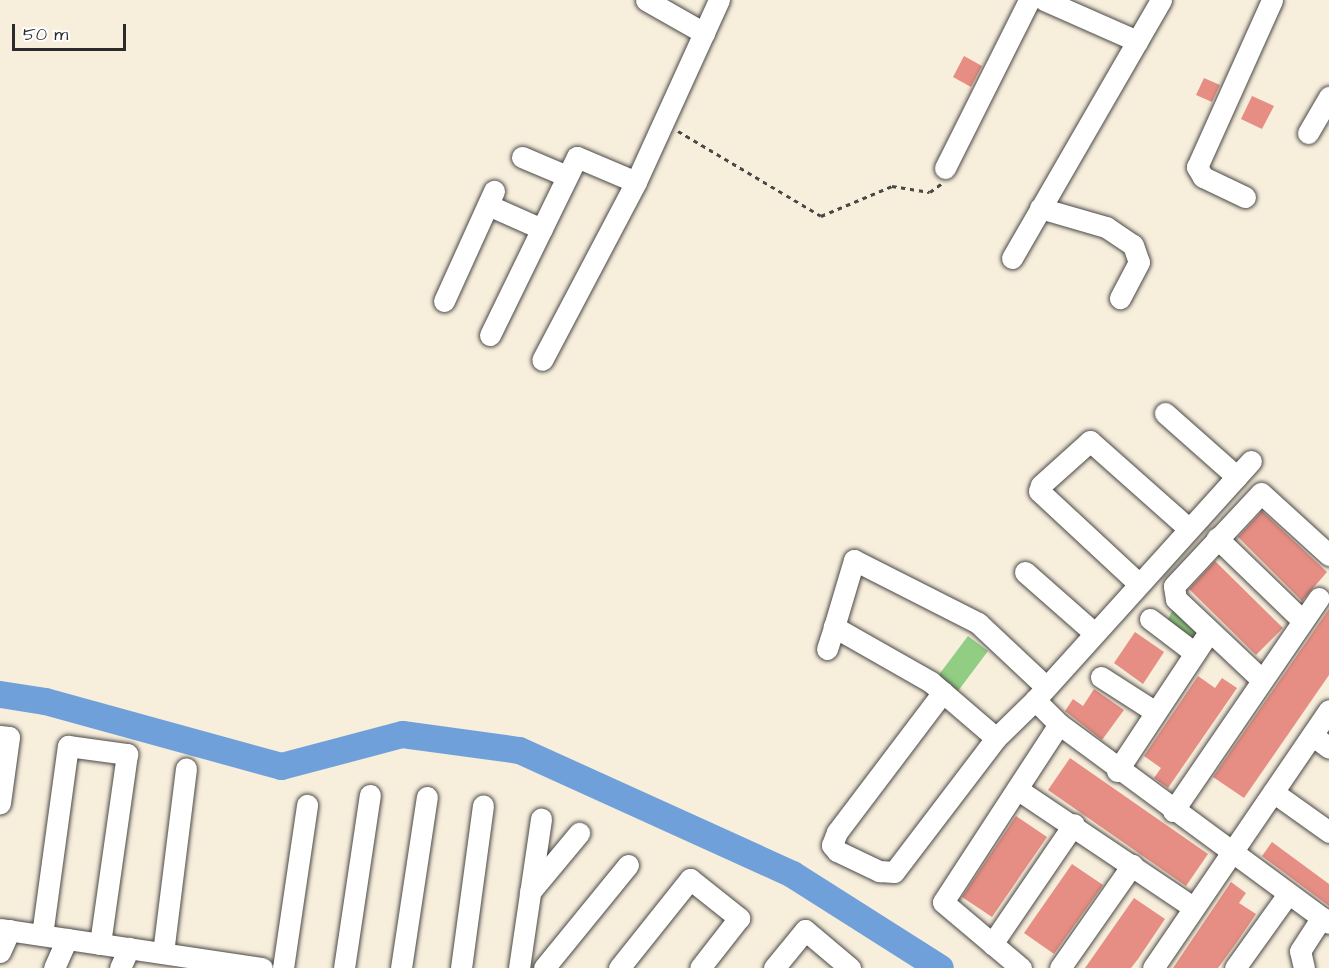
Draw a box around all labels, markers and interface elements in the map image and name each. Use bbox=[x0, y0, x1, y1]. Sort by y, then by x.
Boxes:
scale bar bbox=[15, 12, 129, 50]
text: 50 m bbox=[23, 22, 68, 47]

